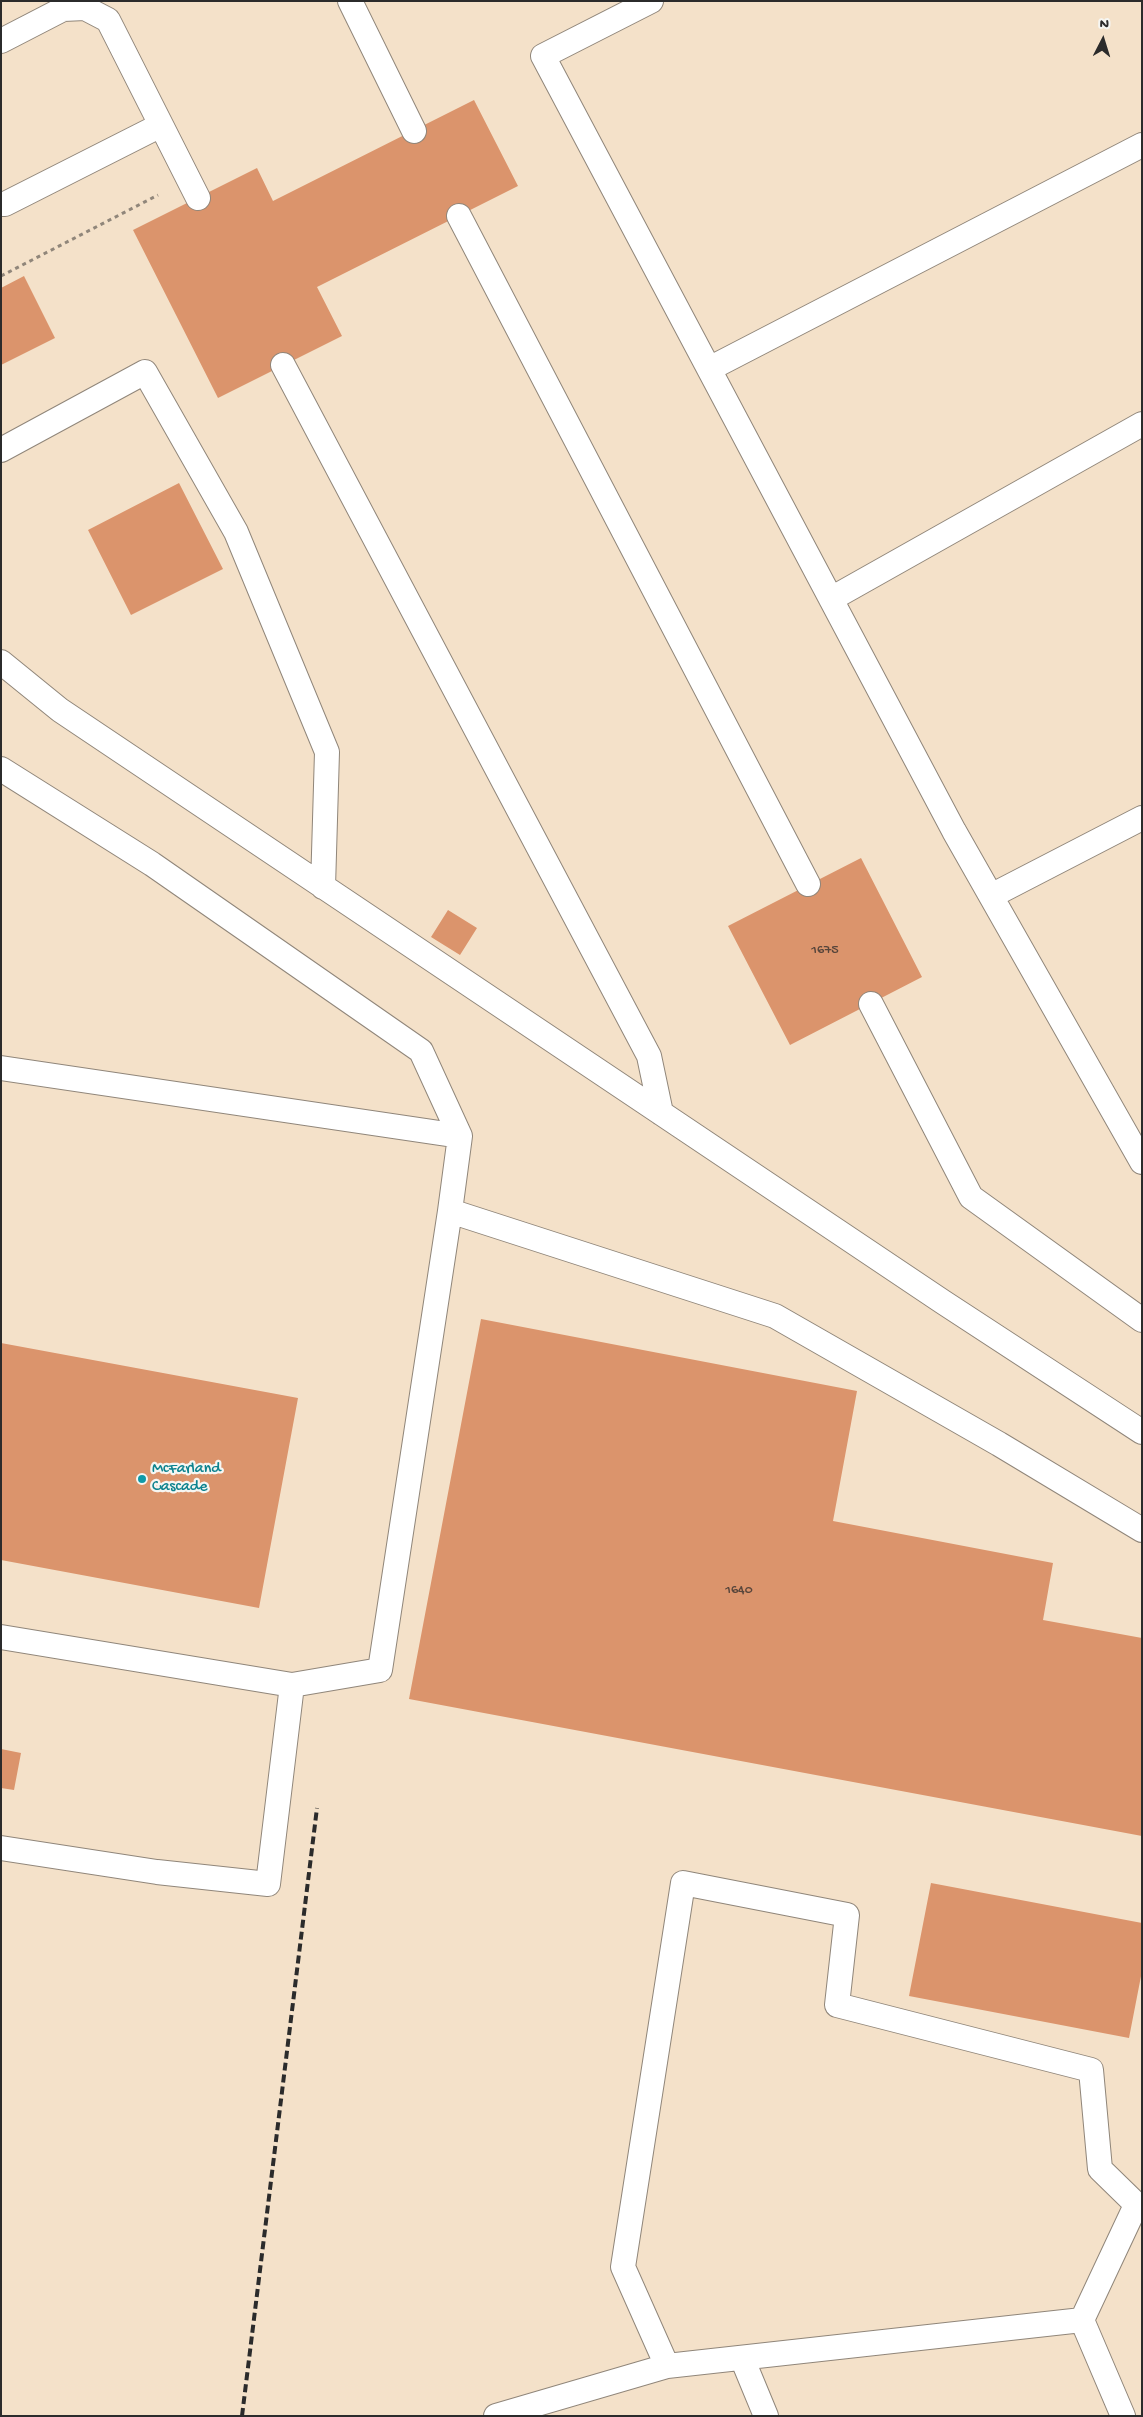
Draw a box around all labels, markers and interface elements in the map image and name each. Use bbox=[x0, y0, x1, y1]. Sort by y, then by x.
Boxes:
north arrow bbox=[1078, 15, 1128, 65]
text: N bbox=[1099, 16, 1110, 33]
house number: 1675 bbox=[811, 943, 839, 959]
place label: McFarland Cascade bbox=[152, 1460, 221, 1498]
marker: McFarland Cascade bbox=[136, 1473, 148, 1485]
house number: 1640 bbox=[725, 1583, 753, 1599]

